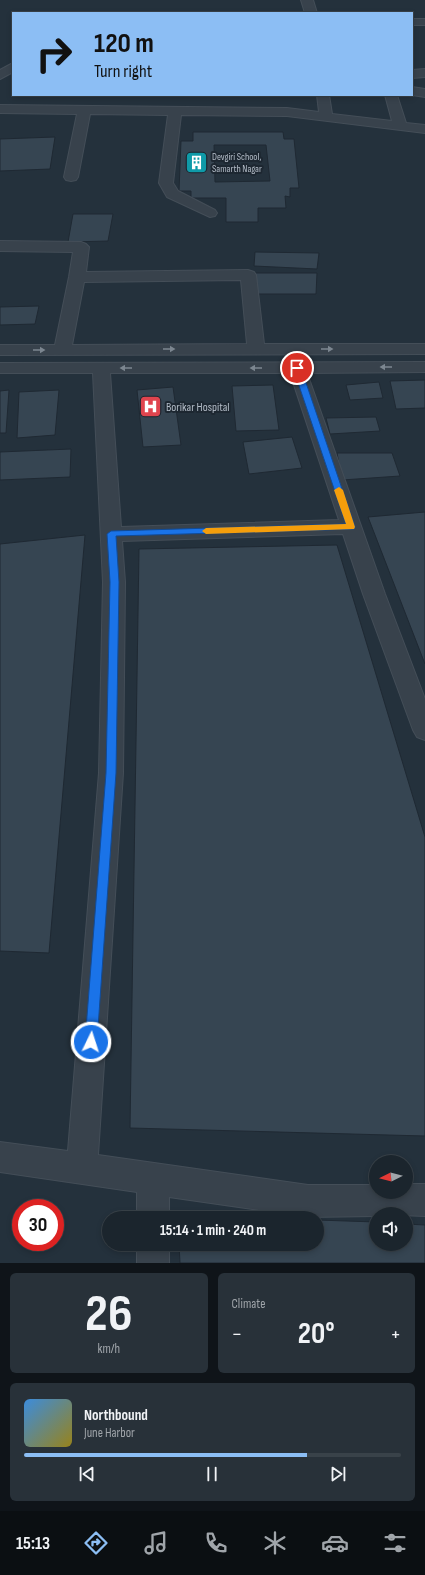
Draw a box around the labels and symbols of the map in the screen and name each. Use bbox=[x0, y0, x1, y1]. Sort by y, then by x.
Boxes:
building icon: Devgiri School, Samarth Nagar bbox=[184, 150, 210, 176]
place label: Devgiri School, Samarth Nagar bbox=[212, 151, 262, 175]
one-way arrow bbox=[163, 346, 176, 352]
one-way arrow bbox=[321, 346, 334, 352]
one-way arrow bbox=[33, 347, 46, 353]
pin bbox=[280, 351, 314, 385]
one-way arrow bbox=[379, 364, 392, 370]
one-way arrow bbox=[119, 365, 132, 371]
one-way arrow bbox=[249, 365, 262, 371]
hospital icon: Borikar Hospital bbox=[138, 394, 164, 420]
place label: Borikar Hospital bbox=[166, 400, 230, 415]
position arrow bbox=[70, 1021, 112, 1063]
north arrow bbox=[369, 1155, 413, 1199]
speed limit sign: 30 bbox=[12, 1199, 64, 1251]

